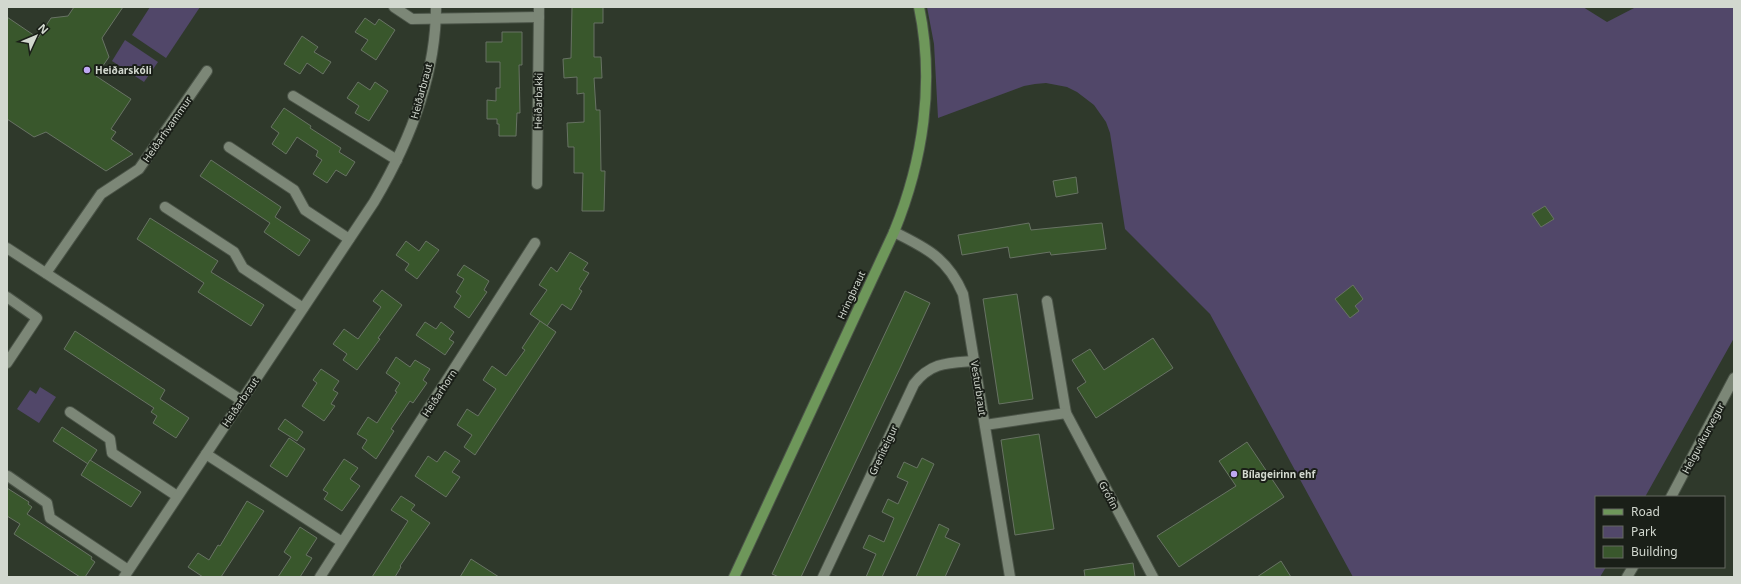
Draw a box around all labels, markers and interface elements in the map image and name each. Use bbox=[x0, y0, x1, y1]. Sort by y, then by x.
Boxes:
north arrow bbox=[16, 16, 56, 56]
text: N bbox=[35, 20, 52, 37]
street label: Heiðarbraut bbox=[407, 61, 435, 120]
place label: Heiðarskóli bbox=[95, 63, 152, 77]
marker: Heiðarskóli bbox=[82, 65, 92, 75]
street label: Heiðarbakki bbox=[531, 73, 545, 129]
street label: Heiðarhvammur bbox=[139, 93, 195, 165]
street label: Hringbraut bbox=[834, 268, 868, 321]
street label: Vesturbraut bbox=[968, 359, 990, 417]
street label: Heiðarhorn bbox=[418, 367, 460, 419]
street label: Heiðarbraut bbox=[218, 374, 262, 430]
street label: Helguvíkurvegur bbox=[1678, 400, 1728, 476]
street label: Greniteigur bbox=[865, 423, 901, 477]
place label: Bílageirinn ehf bbox=[1242, 467, 1316, 481]
marker: Bílageirinn ehf bbox=[1229, 469, 1239, 479]
street label: Grófin bbox=[1096, 479, 1122, 511]
legend bbox=[1595, 496, 1725, 568]
text: Road bbox=[1631, 503, 1660, 520]
text: Park bbox=[1631, 523, 1657, 540]
text: Building bbox=[1631, 543, 1678, 560]

